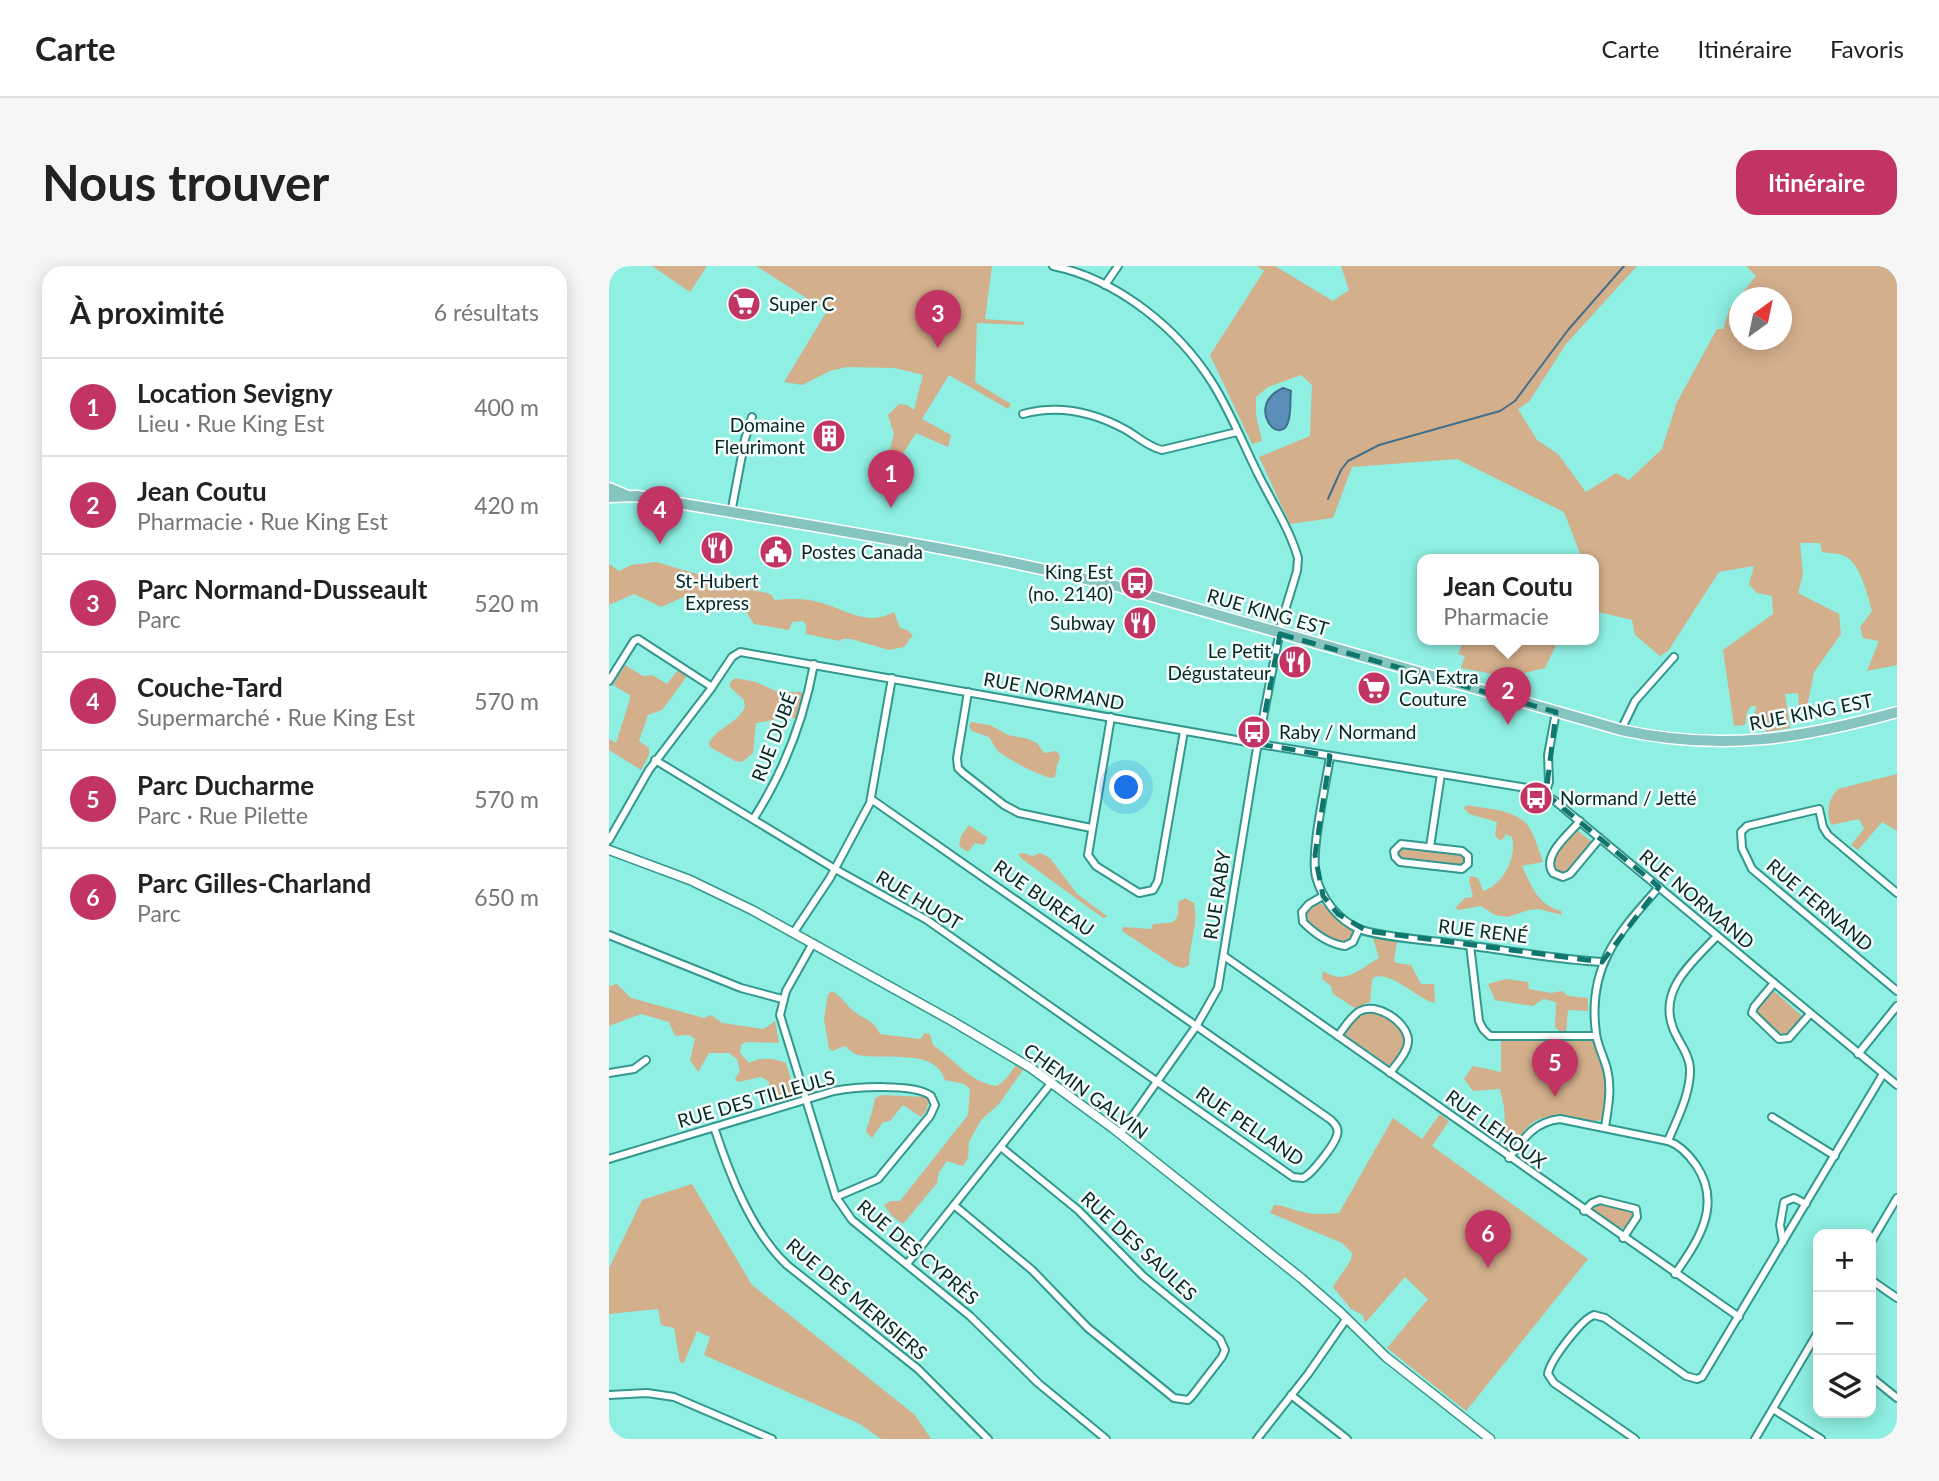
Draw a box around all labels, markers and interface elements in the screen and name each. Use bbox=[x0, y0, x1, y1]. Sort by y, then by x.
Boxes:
text: Carte bbox=[35, 28, 116, 68]
text: Carte bbox=[1602, 34, 1660, 63]
text: Itinéraire bbox=[1698, 34, 1792, 63]
text: Favoris bbox=[1830, 34, 1904, 63]
button: Itinéraire bbox=[1736, 150, 1897, 215]
text: Nous trouver bbox=[42, 153, 329, 211]
supermarket icon: Super C bbox=[725, 285, 763, 323]
north arrow bbox=[1729, 287, 1792, 350]
pin: 3 bbox=[915, 290, 961, 348]
place label: Super C bbox=[769, 292, 835, 315]
text: À proximité bbox=[70, 294, 225, 330]
text: 6 résultats bbox=[434, 298, 539, 326]
text: Location Sevigny bbox=[137, 377, 333, 409]
text: 1 bbox=[86, 393, 100, 421]
text: 400 m bbox=[474, 393, 539, 421]
text: Lieu · Rue King Est bbox=[137, 409, 325, 437]
place label: Domaine Fleurimont bbox=[714, 413, 805, 458]
building icon: Domaine Fleurimont bbox=[810, 417, 848, 455]
pin: 1 bbox=[868, 450, 914, 508]
text: Jean Coutu bbox=[137, 475, 267, 507]
pin: 4 bbox=[637, 486, 683, 544]
text: 2 bbox=[86, 491, 100, 519]
text: 420 m bbox=[474, 491, 539, 519]
text: Pharmacie · Rue King Est bbox=[137, 507, 388, 535]
restaurant icon: St-Hubert Express bbox=[698, 529, 736, 567]
public building icon: Postes Canada bbox=[757, 533, 795, 571]
place label: Postes Canada bbox=[801, 540, 923, 563]
popup bbox=[1417, 554, 1599, 645]
place label: King Est (no. 2140) bbox=[1028, 560, 1113, 605]
bus stop icon: King Est (no. 2140) bbox=[1118, 564, 1156, 602]
place label: St-Hubert Express bbox=[675, 569, 759, 614]
text: Jean Coutu bbox=[1443, 570, 1573, 602]
text: Parc Normand-Dusseault bbox=[137, 573, 427, 605]
street label: RUE KING EST bbox=[1205, 583, 1332, 640]
text: 3 bbox=[86, 589, 100, 617]
text: 520 m bbox=[474, 589, 539, 617]
text: Pharmacie bbox=[1443, 602, 1549, 630]
restaurant icon: Subway bbox=[1121, 604, 1159, 642]
text: Parc bbox=[137, 605, 181, 633]
place label: Subway bbox=[1050, 611, 1115, 634]
place label: Le Petit Dégustateur bbox=[1168, 639, 1271, 684]
restaurant icon: Le Petit Dégustateur bbox=[1276, 643, 1314, 681]
place label: IGA Extra Couture bbox=[1399, 665, 1479, 710]
street label: RUE NORMAND bbox=[982, 667, 1126, 714]
pin: 2 bbox=[1485, 667, 1531, 725]
supermarket icon: IGA Extra Couture bbox=[1355, 669, 1393, 707]
text: Couche-Tard bbox=[137, 671, 283, 703]
text: 4 bbox=[86, 687, 100, 715]
text: 570 m bbox=[474, 687, 539, 715]
street label: RUE KING EST bbox=[1747, 688, 1875, 735]
street label: RUE DUBÉ bbox=[746, 689, 801, 785]
text: Supermarché · Rue King Est bbox=[137, 703, 415, 731]
bus stop icon: Raby / Normand bbox=[1235, 713, 1273, 751]
place label: Raby / Normand bbox=[1279, 720, 1416, 743]
text: Parc Ducharme bbox=[137, 769, 314, 801]
your location bbox=[1109, 770, 1143, 804]
bus stop icon: Normand / Jetté bbox=[1517, 779, 1555, 817]
text: 5 bbox=[86, 785, 100, 813]
text: 570 m bbox=[474, 785, 539, 813]
place label: Normand / Jetté bbox=[1560, 786, 1697, 809]
text: Parc · Rue Pilette bbox=[137, 801, 308, 829]
street label: RUE NORMAND bbox=[1635, 844, 1759, 953]
street label: RUE RABY bbox=[1198, 848, 1235, 941]
street label: RUE FERNAND bbox=[1763, 854, 1878, 956]
street label: RUE BUREAU bbox=[990, 855, 1099, 941]
street label: RUE HUOT bbox=[872, 865, 966, 934]
text: Parc Gilles-Charland bbox=[137, 867, 371, 899]
text: 6 bbox=[86, 883, 100, 911]
text: 650 m bbox=[474, 883, 539, 911]
text: Parc bbox=[137, 899, 181, 927]
street label: RUE RENÉ bbox=[1437, 914, 1529, 947]
street label: CHEMIN GALVIN bbox=[1020, 1038, 1153, 1143]
pin: 5 bbox=[1532, 1039, 1578, 1097]
street label: RUE DES TILLEULS bbox=[674, 1065, 837, 1132]
street label: RUE PELLAND bbox=[1192, 1081, 1309, 1170]
street label: RUE LEHOUX bbox=[1442, 1084, 1551, 1173]
street label: RUE DES SAULES bbox=[1077, 1186, 1202, 1305]
street label: RUE DES CYPRÈS bbox=[853, 1194, 984, 1309]
pin: 6 bbox=[1465, 1210, 1511, 1268]
map controls bbox=[1813, 1229, 1876, 1418]
button: + bbox=[1813, 1229, 1876, 1292]
street label: RUE DES MERISIERS bbox=[782, 1233, 932, 1364]
button: − bbox=[1813, 1292, 1876, 1355]
button: layers bbox=[1813, 1355, 1876, 1418]

